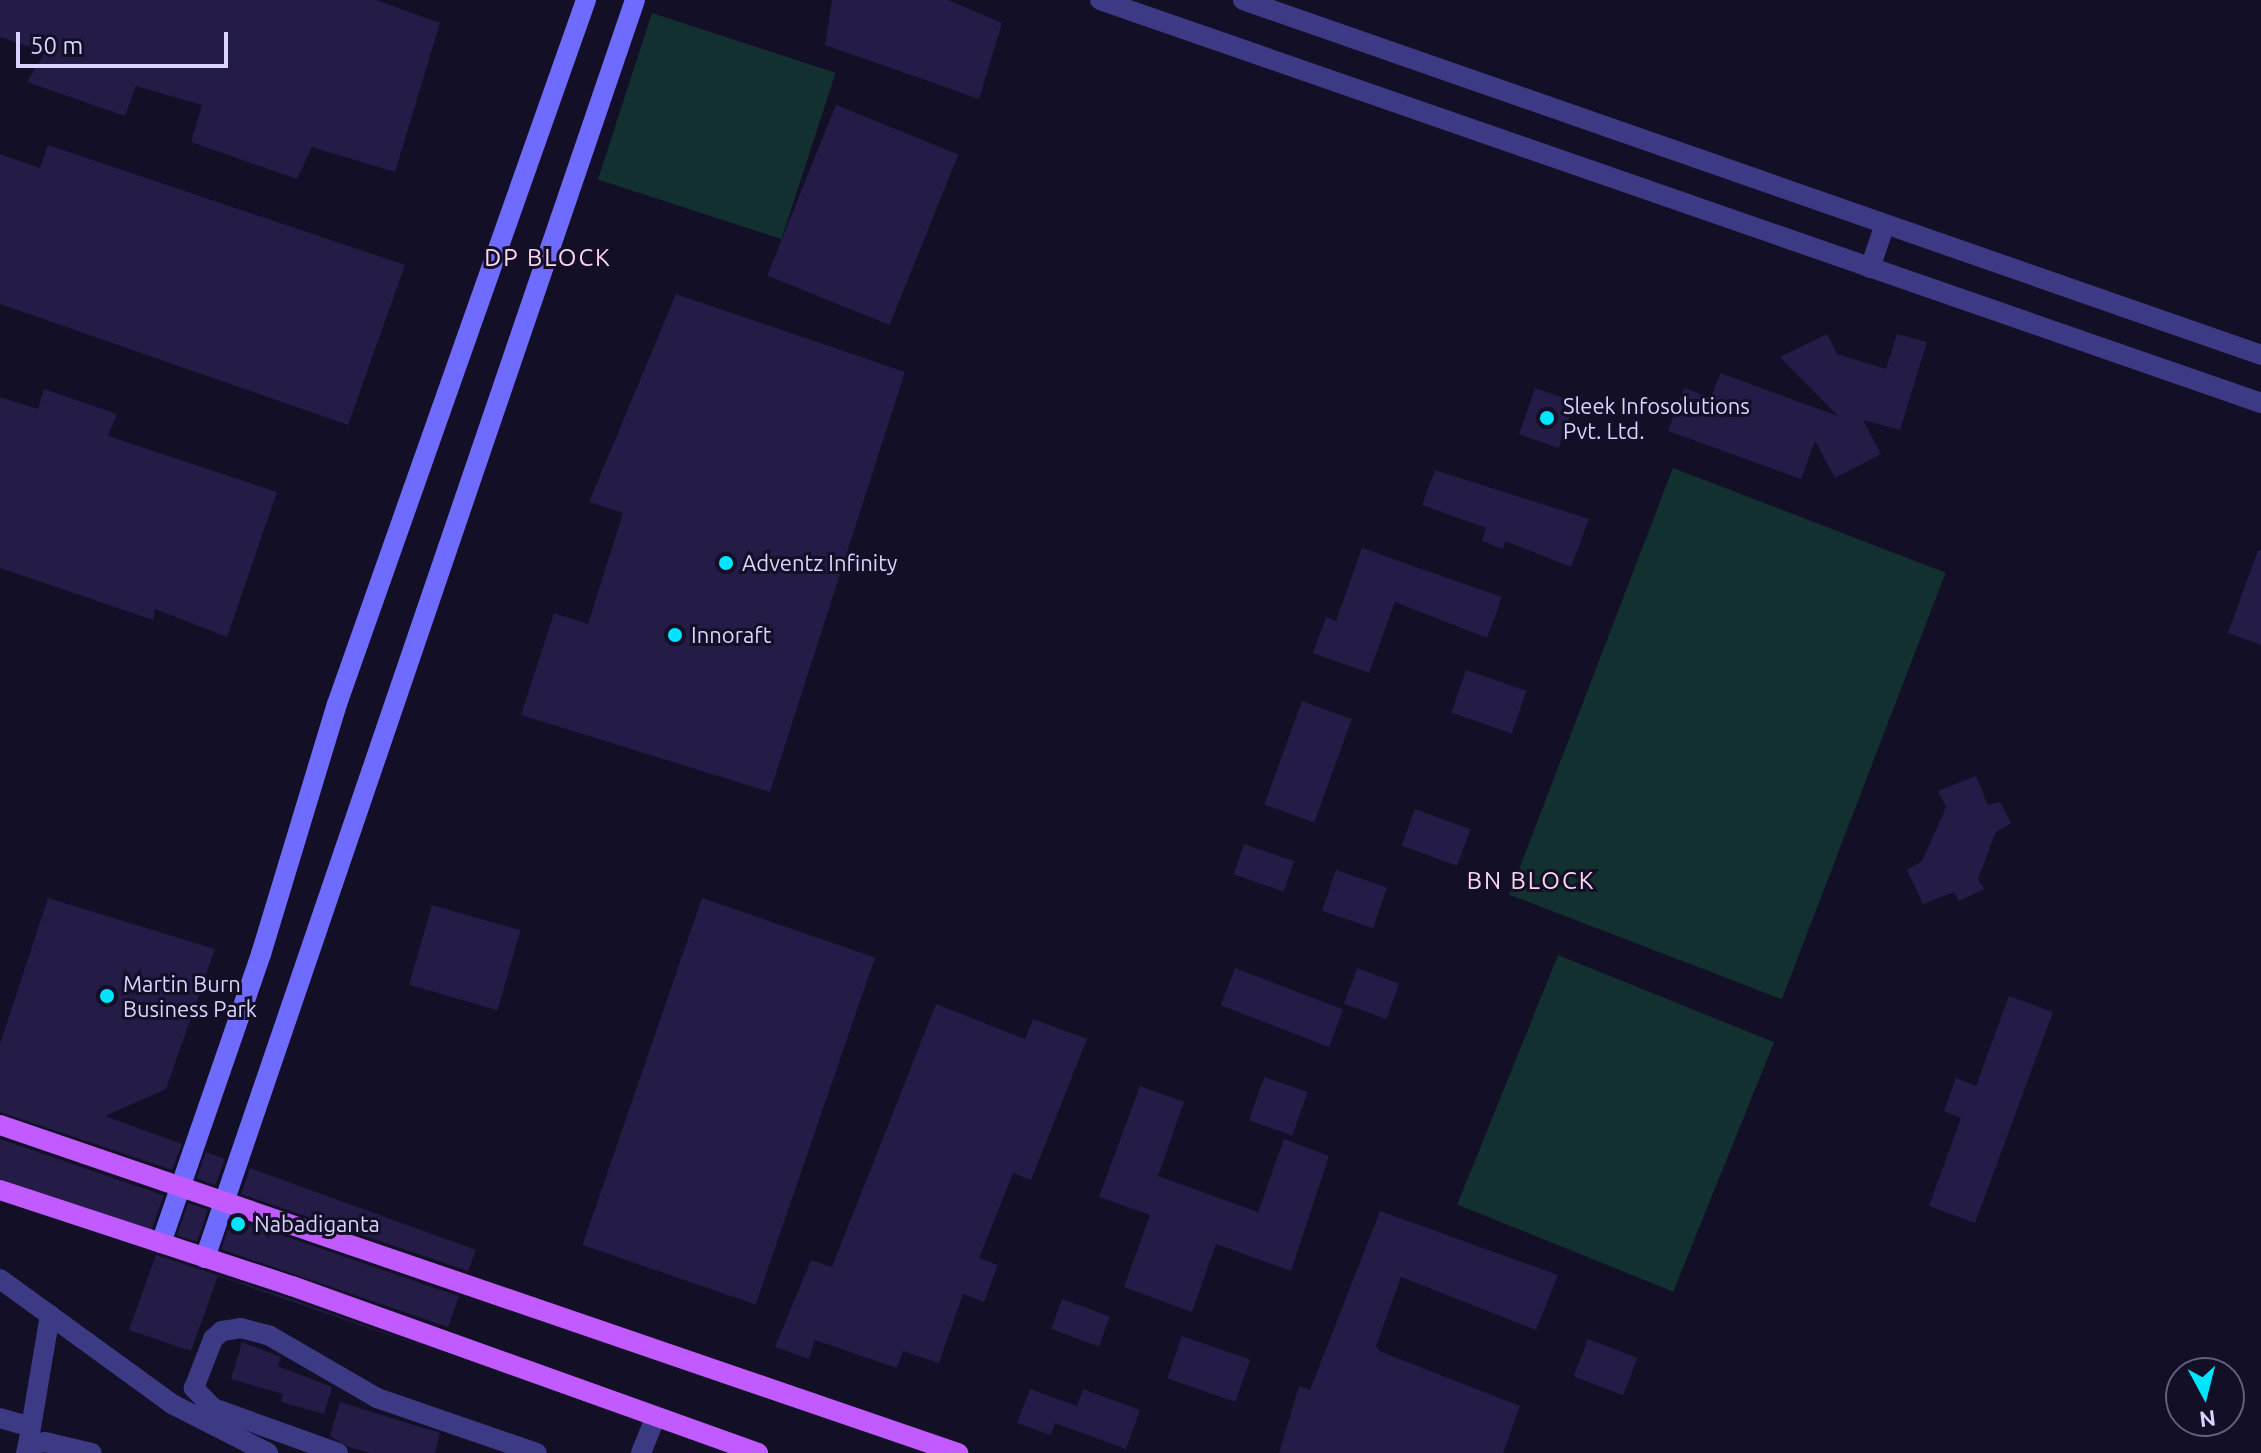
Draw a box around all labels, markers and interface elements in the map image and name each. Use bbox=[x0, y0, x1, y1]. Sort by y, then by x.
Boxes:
scale bar bbox=[20, 16, 232, 66]
text: 50 m bbox=[30, 32, 83, 59]
district label: DP BLOCK bbox=[484, 244, 612, 272]
place label: Sleek Infosolutions Pvt. Ltd. bbox=[1563, 392, 1750, 444]
marker: Sleek Infosolutions Pvt. Ltd. bbox=[1538, 409, 1556, 427]
place label: Adventz Infinity bbox=[742, 550, 897, 576]
marker: Adventz Infinity bbox=[717, 554, 735, 572]
place label: Innoraft bbox=[691, 622, 771, 648]
marker: Innoraft bbox=[666, 626, 684, 644]
district label: BN BLOCK bbox=[1467, 867, 1595, 895]
place label: Martin Burn Business Park bbox=[123, 970, 257, 1022]
marker: Martin Burn Business Park bbox=[98, 987, 116, 1005]
place label: Nabadiganta bbox=[254, 1211, 380, 1237]
marker: Nabadiganta bbox=[229, 1215, 247, 1233]
north arrow bbox=[2165, 1357, 2245, 1437]
text: N bbox=[2198, 1406, 2217, 1433]

